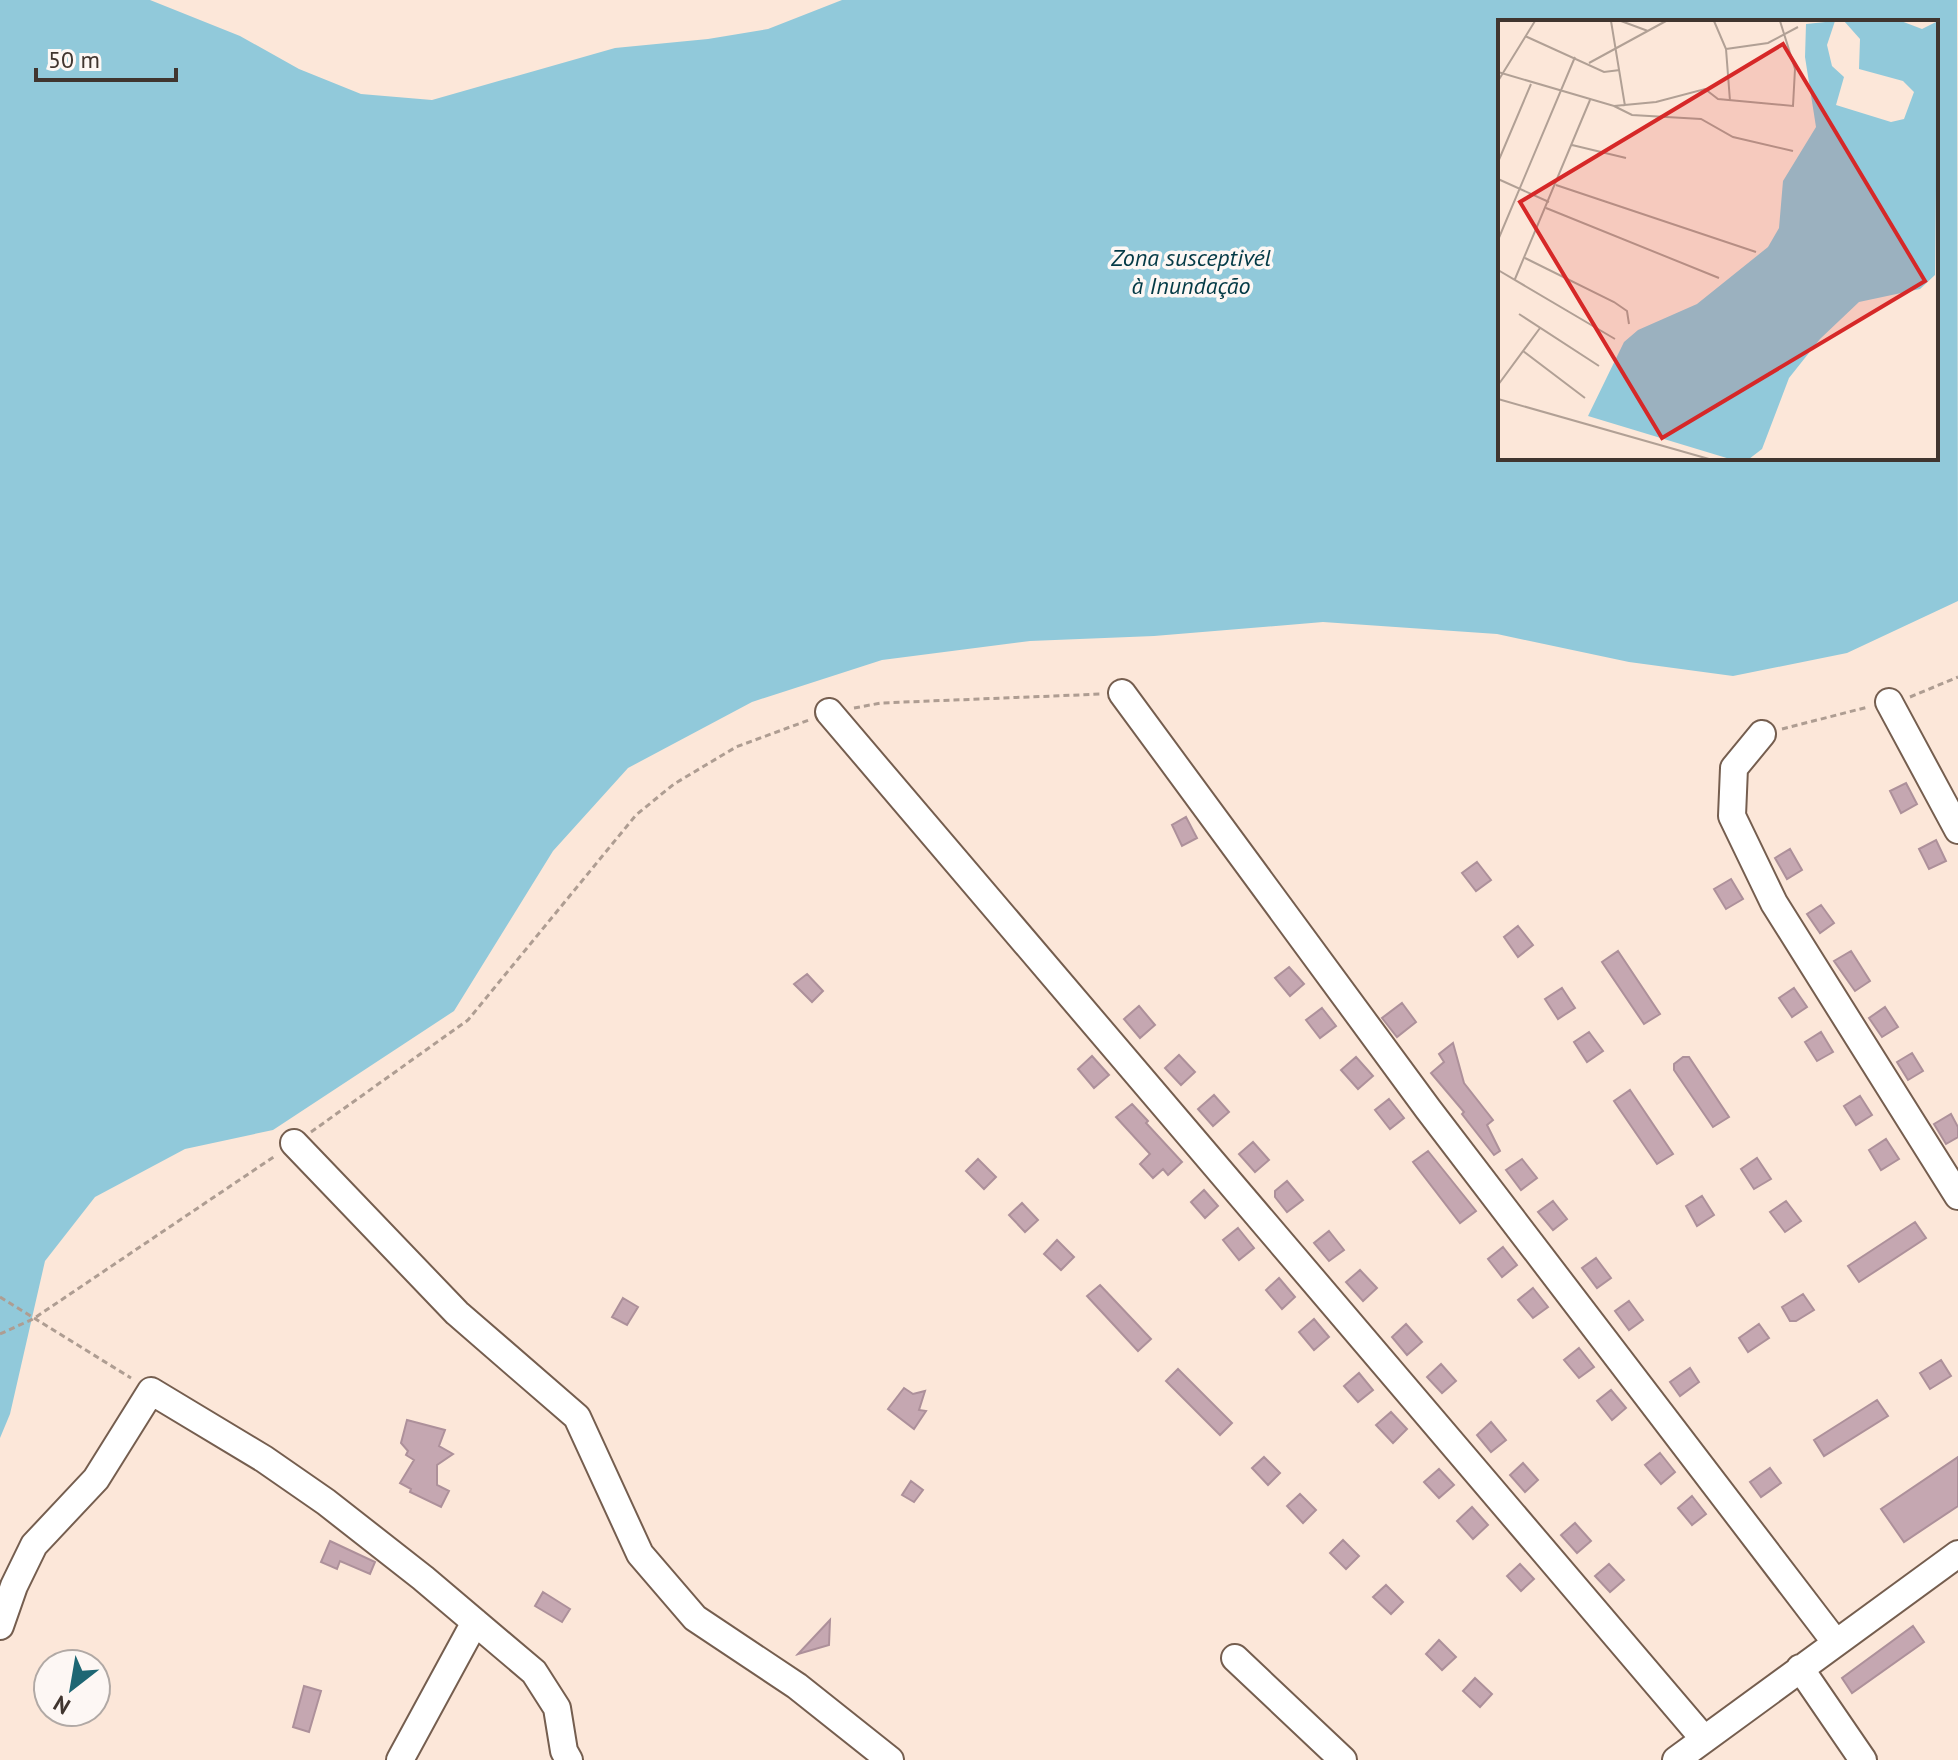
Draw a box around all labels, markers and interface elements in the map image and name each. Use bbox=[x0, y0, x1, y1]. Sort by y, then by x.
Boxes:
inset map bbox=[1498, 20, 1938, 460]
scale bar bbox=[36, 32, 176, 82]
text: 50 m bbox=[48, 44, 100, 75]
water label: Zona susceptivél à Inundação bbox=[1110, 242, 1272, 301]
north arrow bbox=[32, 1648, 112, 1728]
text: N bbox=[48, 1689, 75, 1721]

